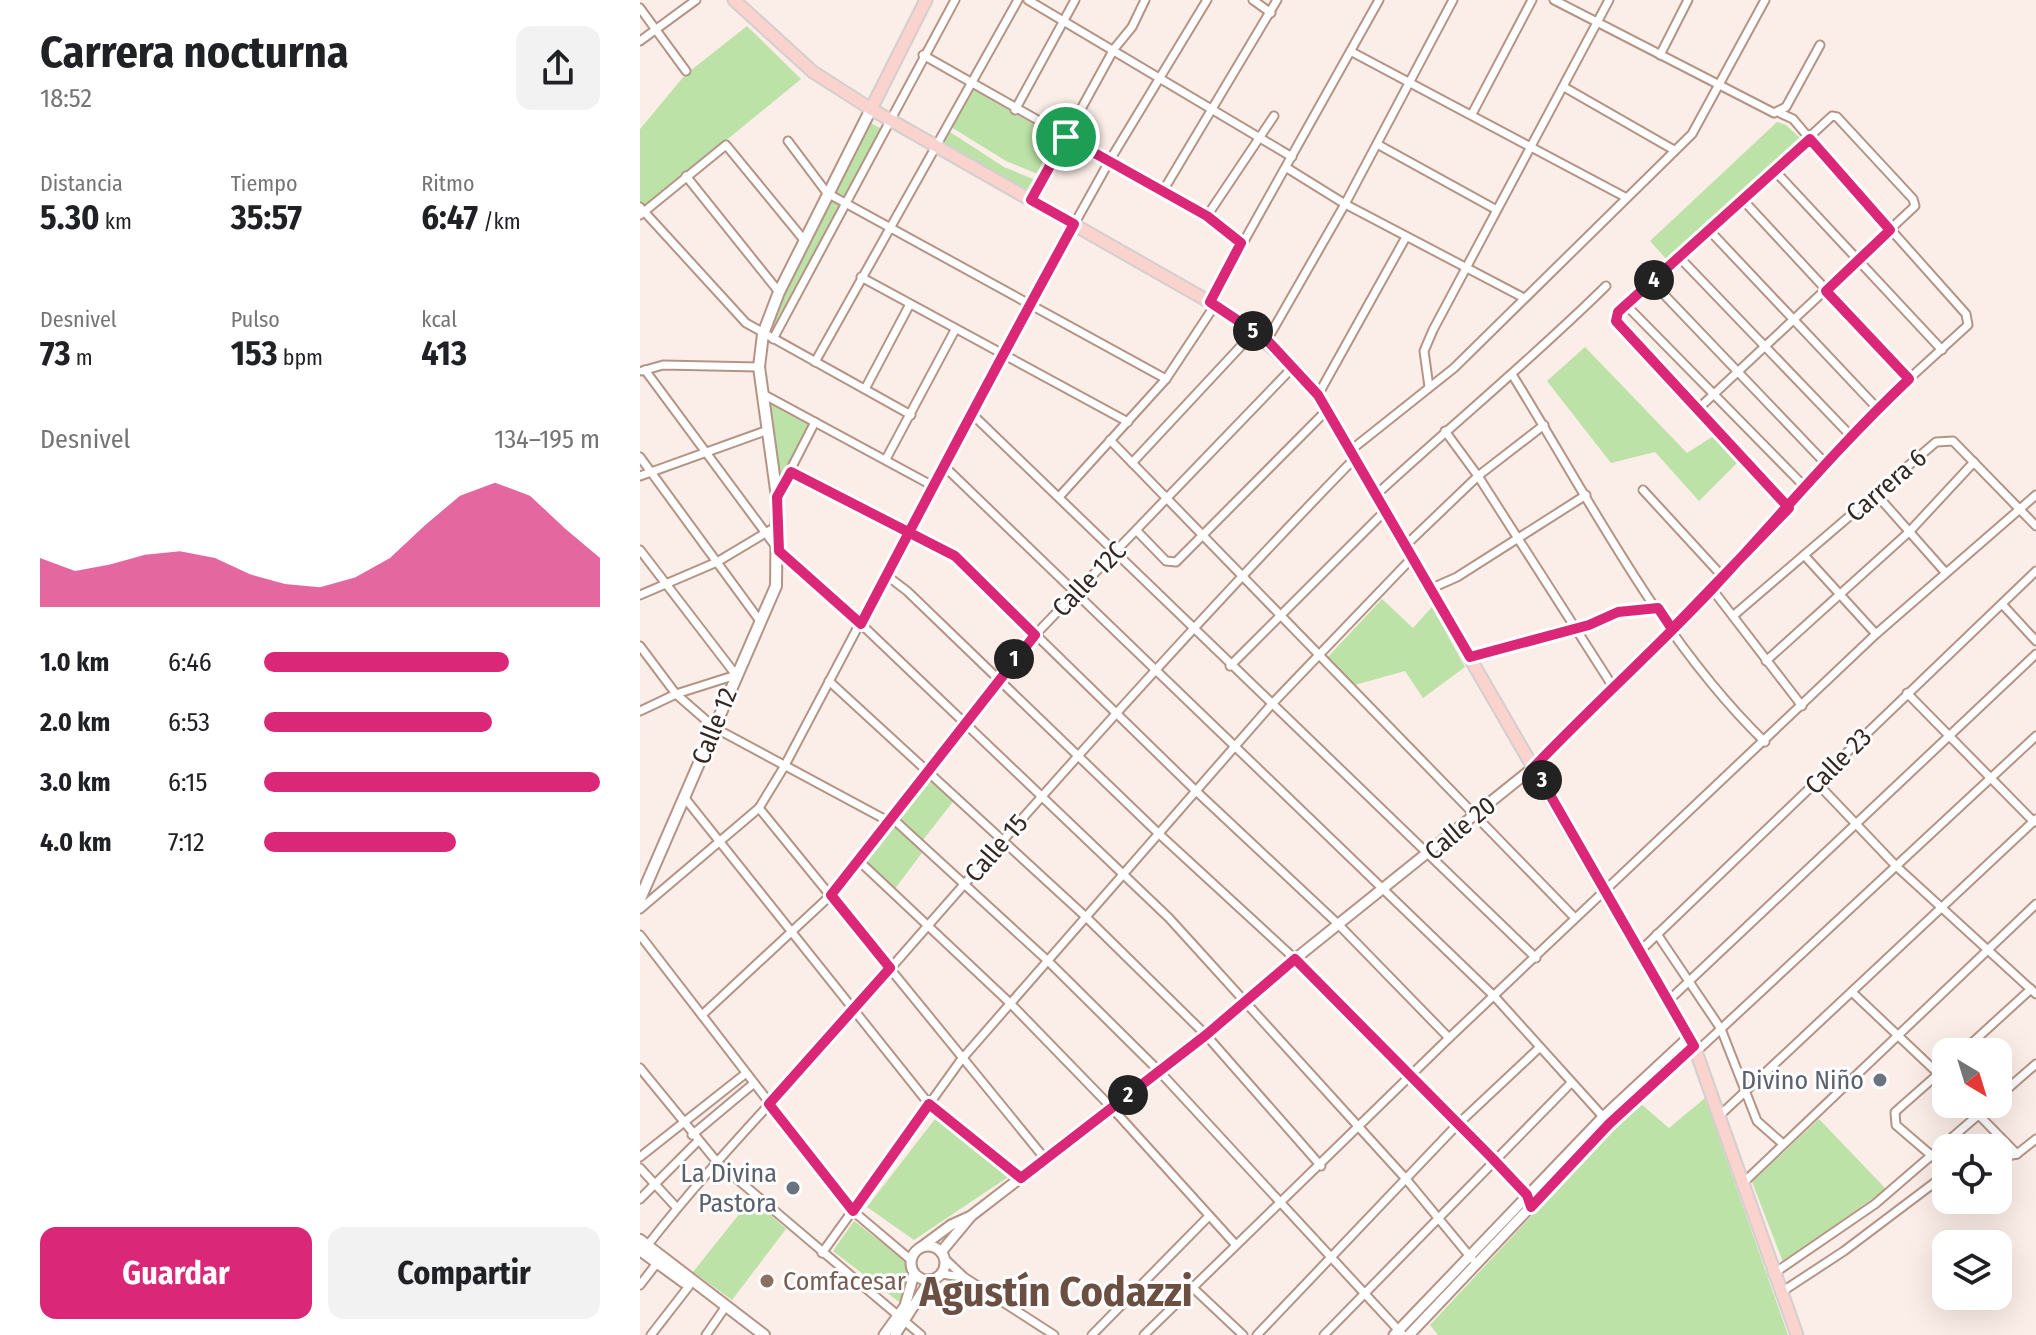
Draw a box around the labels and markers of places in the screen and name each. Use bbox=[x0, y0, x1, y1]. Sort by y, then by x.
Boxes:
pin bbox=[1032, 103, 1100, 171]
pin: 4 bbox=[1634, 260, 1674, 300]
pin: 5 bbox=[1233, 311, 1273, 351]
pin: 1 bbox=[994, 639, 1034, 679]
pin: 3 bbox=[1522, 760, 1562, 800]
place label: Divino Niño bbox=[1741, 1065, 1864, 1096]
marker: Divino Niño bbox=[1871, 1071, 1889, 1089]
pin: 2 bbox=[1108, 1075, 1148, 1115]
place label: La Divina Pastora bbox=[681, 1158, 777, 1219]
marker: La Divina Pastora bbox=[784, 1179, 802, 1197]
place label: Comfacesar bbox=[783, 1266, 906, 1297]
marker: Comfacesar bbox=[758, 1272, 776, 1290]

